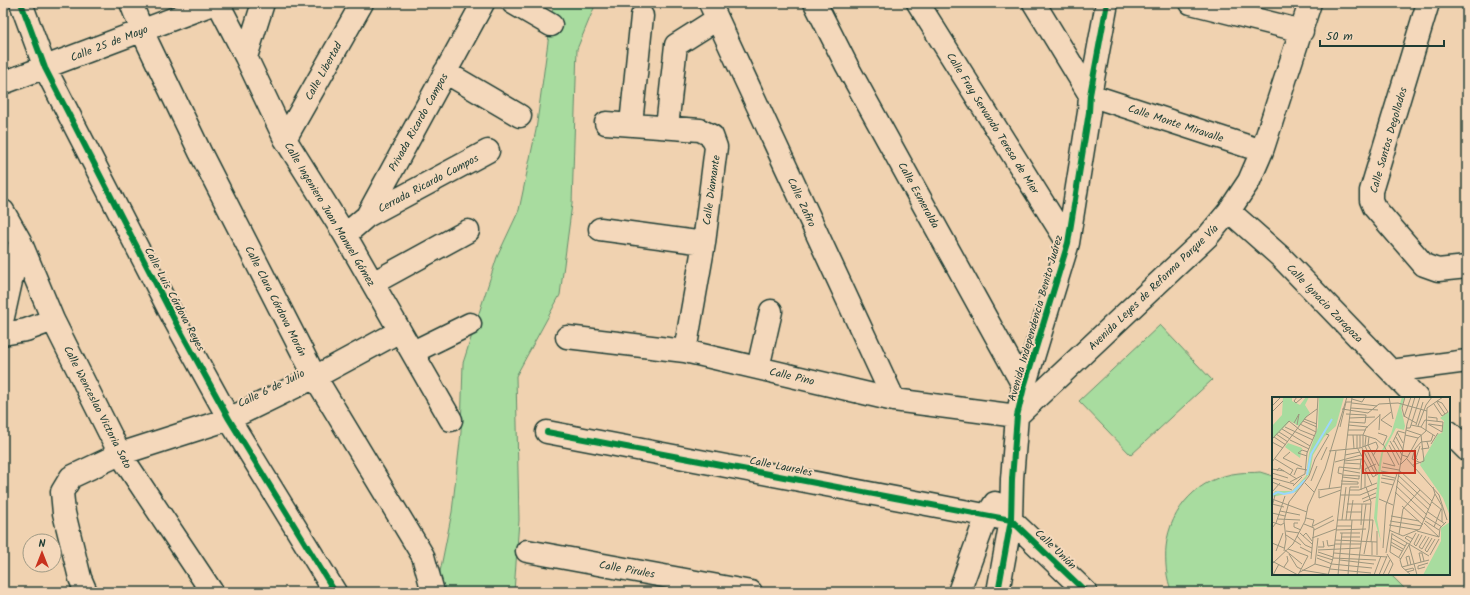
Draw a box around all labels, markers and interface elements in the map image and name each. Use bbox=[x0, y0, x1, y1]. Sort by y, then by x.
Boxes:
street label: Calle 25 de Mayo bbox=[68, 21, 151, 67]
scale bar bbox=[1320, 22, 1444, 48]
text: 50 m bbox=[1326, 27, 1353, 46]
street label: Calle Libertad bbox=[300, 39, 348, 104]
street label: Calle Fray Servando Teresa de Mier bbox=[941, 49, 1044, 199]
street label: Privada Ricardo Campos bbox=[384, 70, 454, 175]
street label: Calle Santos Degollados bbox=[1365, 85, 1413, 195]
street label: Calle Monte Miravalle bbox=[1125, 100, 1226, 148]
street label: Calle Ingeniero Juan Manuel Gómez bbox=[279, 139, 380, 290]
street label: Cerrada Ricardo Campos bbox=[375, 149, 482, 218]
street label: Calle Diamante bbox=[698, 154, 726, 226]
street label: Calle Esmeralda bbox=[892, 159, 944, 232]
street label: Calle Zafiro bbox=[782, 175, 820, 230]
street label: Avenida Leyes de Reforma Parque Vía bbox=[1084, 220, 1223, 355]
street label: Avenida Independencia Benito Juárez bbox=[1004, 233, 1068, 403]
street label: Calle Clara Córdova Morán bbox=[239, 243, 311, 360]
street label: Calle Luis Córdova Reyes bbox=[139, 244, 209, 355]
street label: Calle Ignacio Zaragoza bbox=[1282, 260, 1367, 347]
street label: Calle Wenceslao Victoria Soto bbox=[58, 343, 136, 472]
street label: Calle Pino bbox=[767, 363, 816, 391]
street label: Calle 6 de Julio bbox=[235, 365, 308, 413]
inset map bbox=[1272, 397, 1450, 575]
street label: Calle Laureles bbox=[748, 452, 814, 482]
street label: Calle Unión bbox=[1030, 525, 1080, 574]
north arrow bbox=[22, 533, 62, 573]
text: N bbox=[39, 535, 46, 553]
street label: Calle Pirules bbox=[598, 556, 656, 584]

